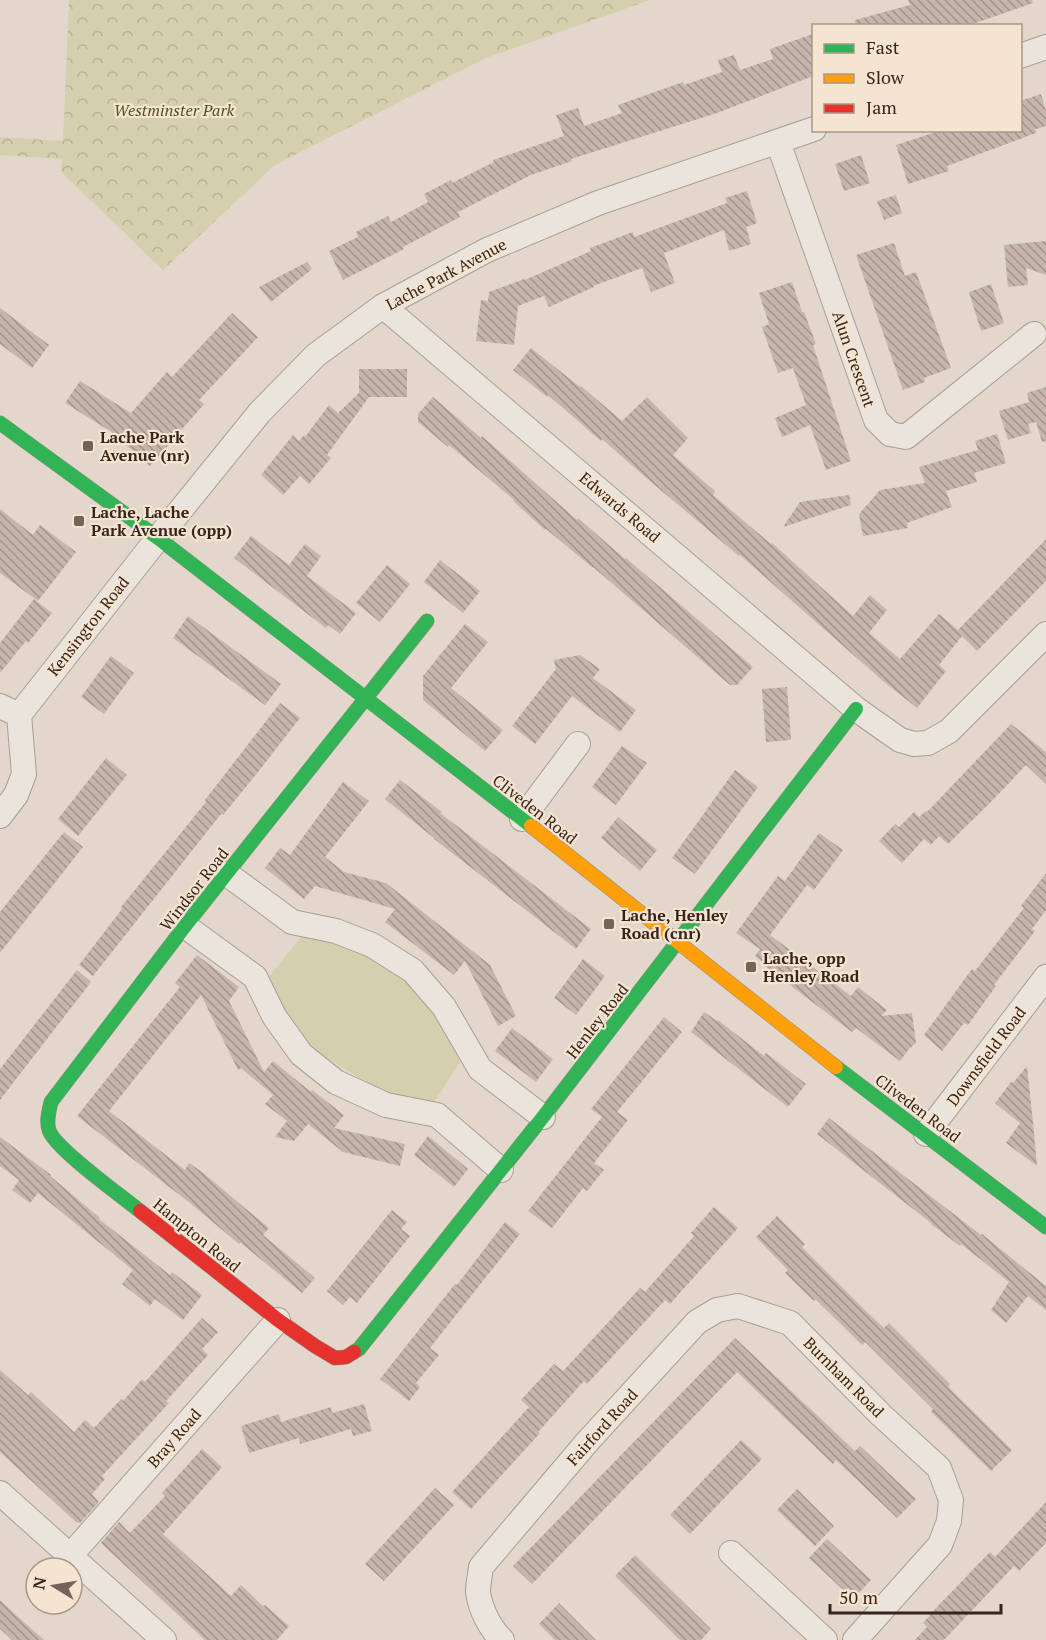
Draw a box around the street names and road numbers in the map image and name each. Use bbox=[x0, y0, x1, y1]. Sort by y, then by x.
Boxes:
street label: Lache Park Avenue bbox=[382, 233, 510, 315]
street label: Alun Crescent bbox=[827, 308, 881, 410]
street label: Edwards Road bbox=[575, 467, 665, 547]
street label: Kensington Road bbox=[42, 572, 134, 680]
street label: Cliveden Road bbox=[488, 769, 582, 849]
street label: Windsor Road bbox=[155, 843, 233, 935]
street label: Henley Road bbox=[561, 979, 633, 1063]
street label: Downsfield Road bbox=[941, 1002, 1031, 1110]
street label: Cliveden Road bbox=[871, 1069, 965, 1147]
street label: Hampton Road bbox=[149, 1193, 245, 1277]
street label: Burnham Road bbox=[799, 1332, 889, 1422]
street label: Fairford Road bbox=[562, 1384, 642, 1470]
street label: Bray Road bbox=[142, 1404, 206, 1472]

